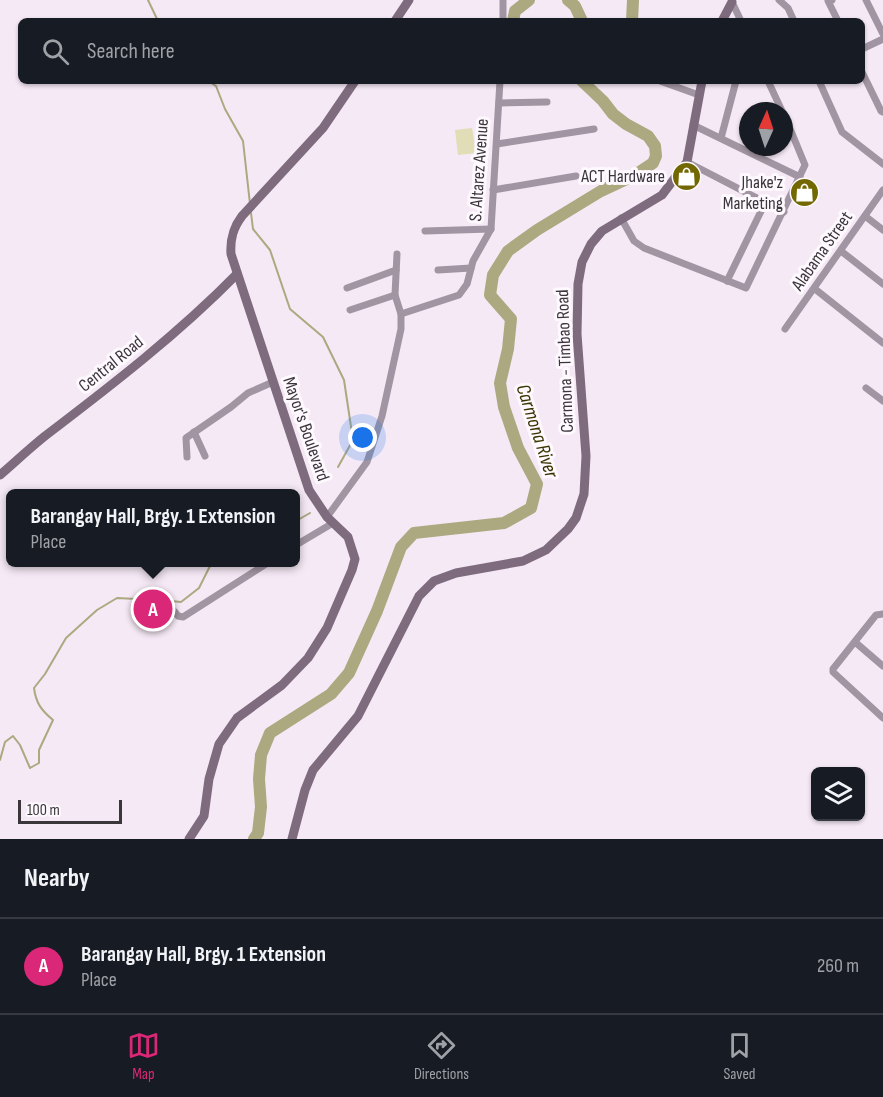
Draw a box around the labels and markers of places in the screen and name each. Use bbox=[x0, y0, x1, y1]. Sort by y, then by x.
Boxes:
shop icon: ACT Hardware bbox=[670, 160, 702, 192]
place label: ACT Hardware bbox=[580, 166, 665, 187]
place label: Jhake'z Marketing bbox=[723, 172, 784, 214]
shop icon: Jhake'z Marketing bbox=[788, 176, 820, 208]
pin: A bbox=[134, 586, 172, 632]

